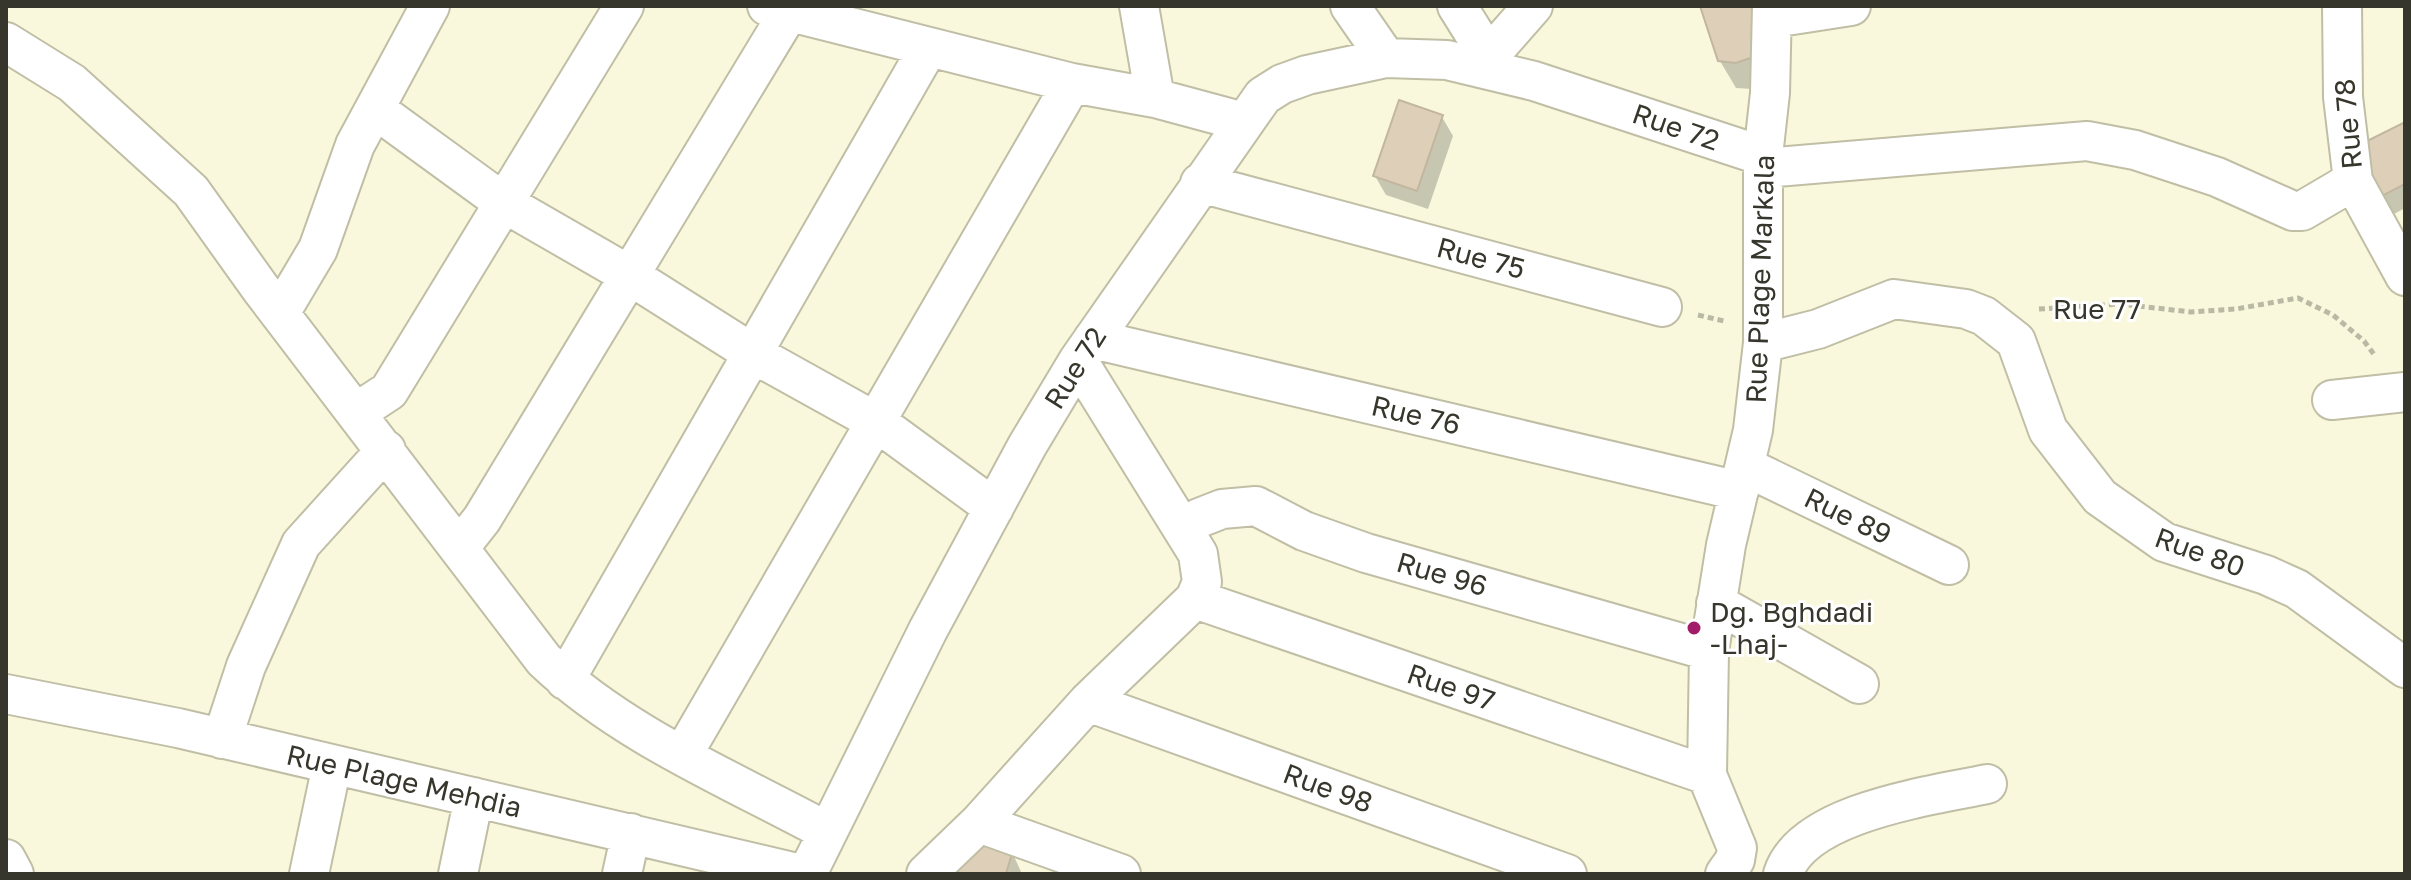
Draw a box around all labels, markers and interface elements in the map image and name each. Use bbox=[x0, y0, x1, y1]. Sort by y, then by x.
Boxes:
street label: Rue 78 bbox=[2327, 77, 2368, 171]
street label: Rue 72 bbox=[1628, 96, 1724, 157]
street label: Rue Plage Markala bbox=[1739, 154, 1780, 404]
street label: Rue 75 bbox=[1434, 230, 1529, 285]
street label: Rue 77 bbox=[2053, 292, 2141, 325]
street label: Rue 72 bbox=[1037, 321, 1112, 415]
street label: Rue 76 bbox=[1368, 388, 1464, 441]
street label: Rue 89 bbox=[1799, 480, 1897, 551]
street label: Rue 80 bbox=[2151, 520, 2250, 583]
street label: Rue 96 bbox=[1393, 545, 1491, 602]
place label: Dg. Bghdadi -Lhaj- bbox=[1710, 595, 1873, 660]
marker: Dg. Bghdadi -Lhaj- bbox=[1685, 619, 1703, 637]
street label: Rue 97 bbox=[1403, 656, 1499, 717]
street label: Rue Plage Mehdia bbox=[283, 737, 525, 824]
street label: Rue 98 bbox=[1279, 756, 1377, 819]

